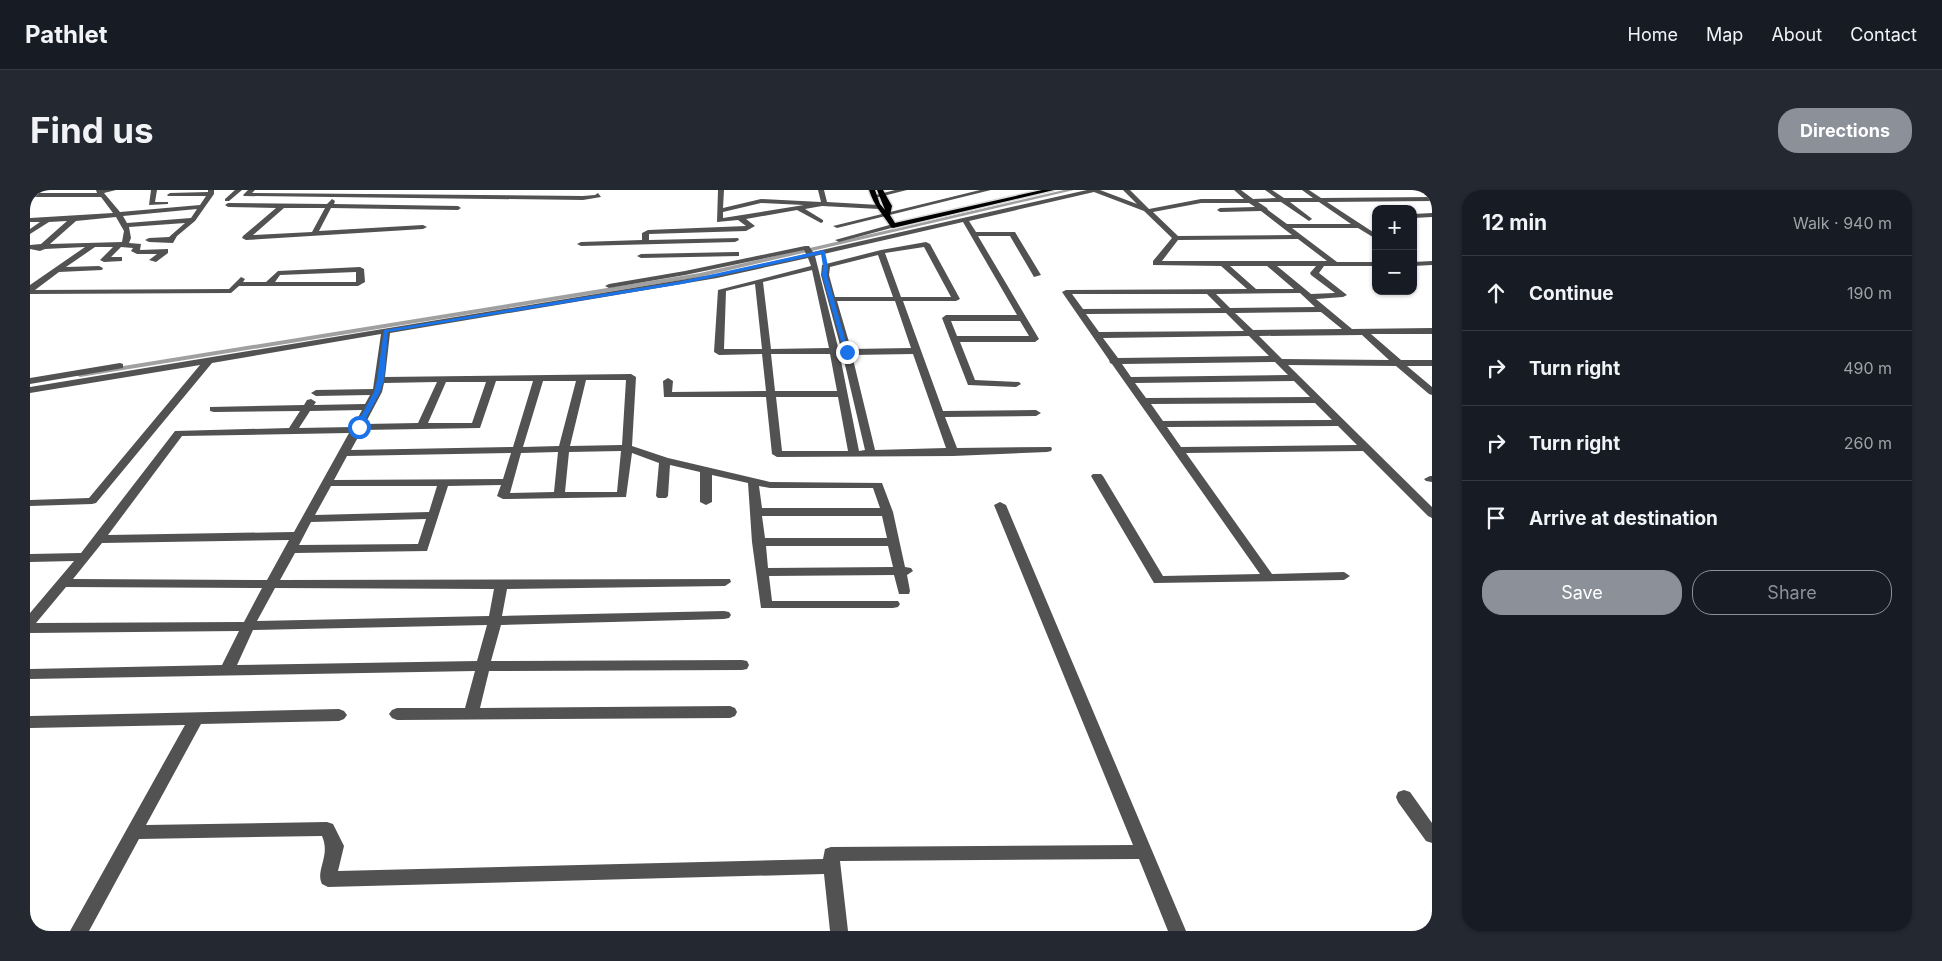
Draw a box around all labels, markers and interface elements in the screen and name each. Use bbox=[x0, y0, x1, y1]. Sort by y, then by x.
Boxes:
text: Pathlet bbox=[25, 20, 108, 49]
text: Home bbox=[1628, 24, 1678, 45]
text: Map bbox=[1706, 24, 1743, 45]
text: About bbox=[1771, 24, 1822, 45]
text: Contact bbox=[1850, 24, 1917, 45]
button: Directions bbox=[1778, 108, 1912, 153]
text: Find us bbox=[30, 109, 154, 151]
map controls bbox=[1372, 205, 1417, 295]
button: + bbox=[1372, 205, 1417, 250]
text: 12 min bbox=[1482, 210, 1547, 235]
text: Walk · 940 m bbox=[1793, 213, 1892, 233]
button: − bbox=[1372, 250, 1417, 295]
icon: ahead bbox=[1482, 279, 1510, 307]
text: Continue bbox=[1529, 282, 1614, 305]
text: 190 m bbox=[1847, 283, 1892, 303]
route end bbox=[836, 341, 859, 364]
icon: right bbox=[1482, 354, 1510, 382]
text: Turn right bbox=[1529, 357, 1620, 380]
text: 490 m bbox=[1843, 358, 1892, 378]
route start bbox=[348, 416, 371, 439]
icon: right bbox=[1482, 429, 1510, 457]
text: Turn right bbox=[1529, 432, 1620, 455]
text: 260 m bbox=[1844, 433, 1892, 453]
icon: arrive bbox=[1482, 504, 1510, 532]
text: Arrive at destination bbox=[1529, 507, 1718, 530]
button: Save bbox=[1482, 570, 1682, 615]
button: Share bbox=[1692, 570, 1892, 615]

